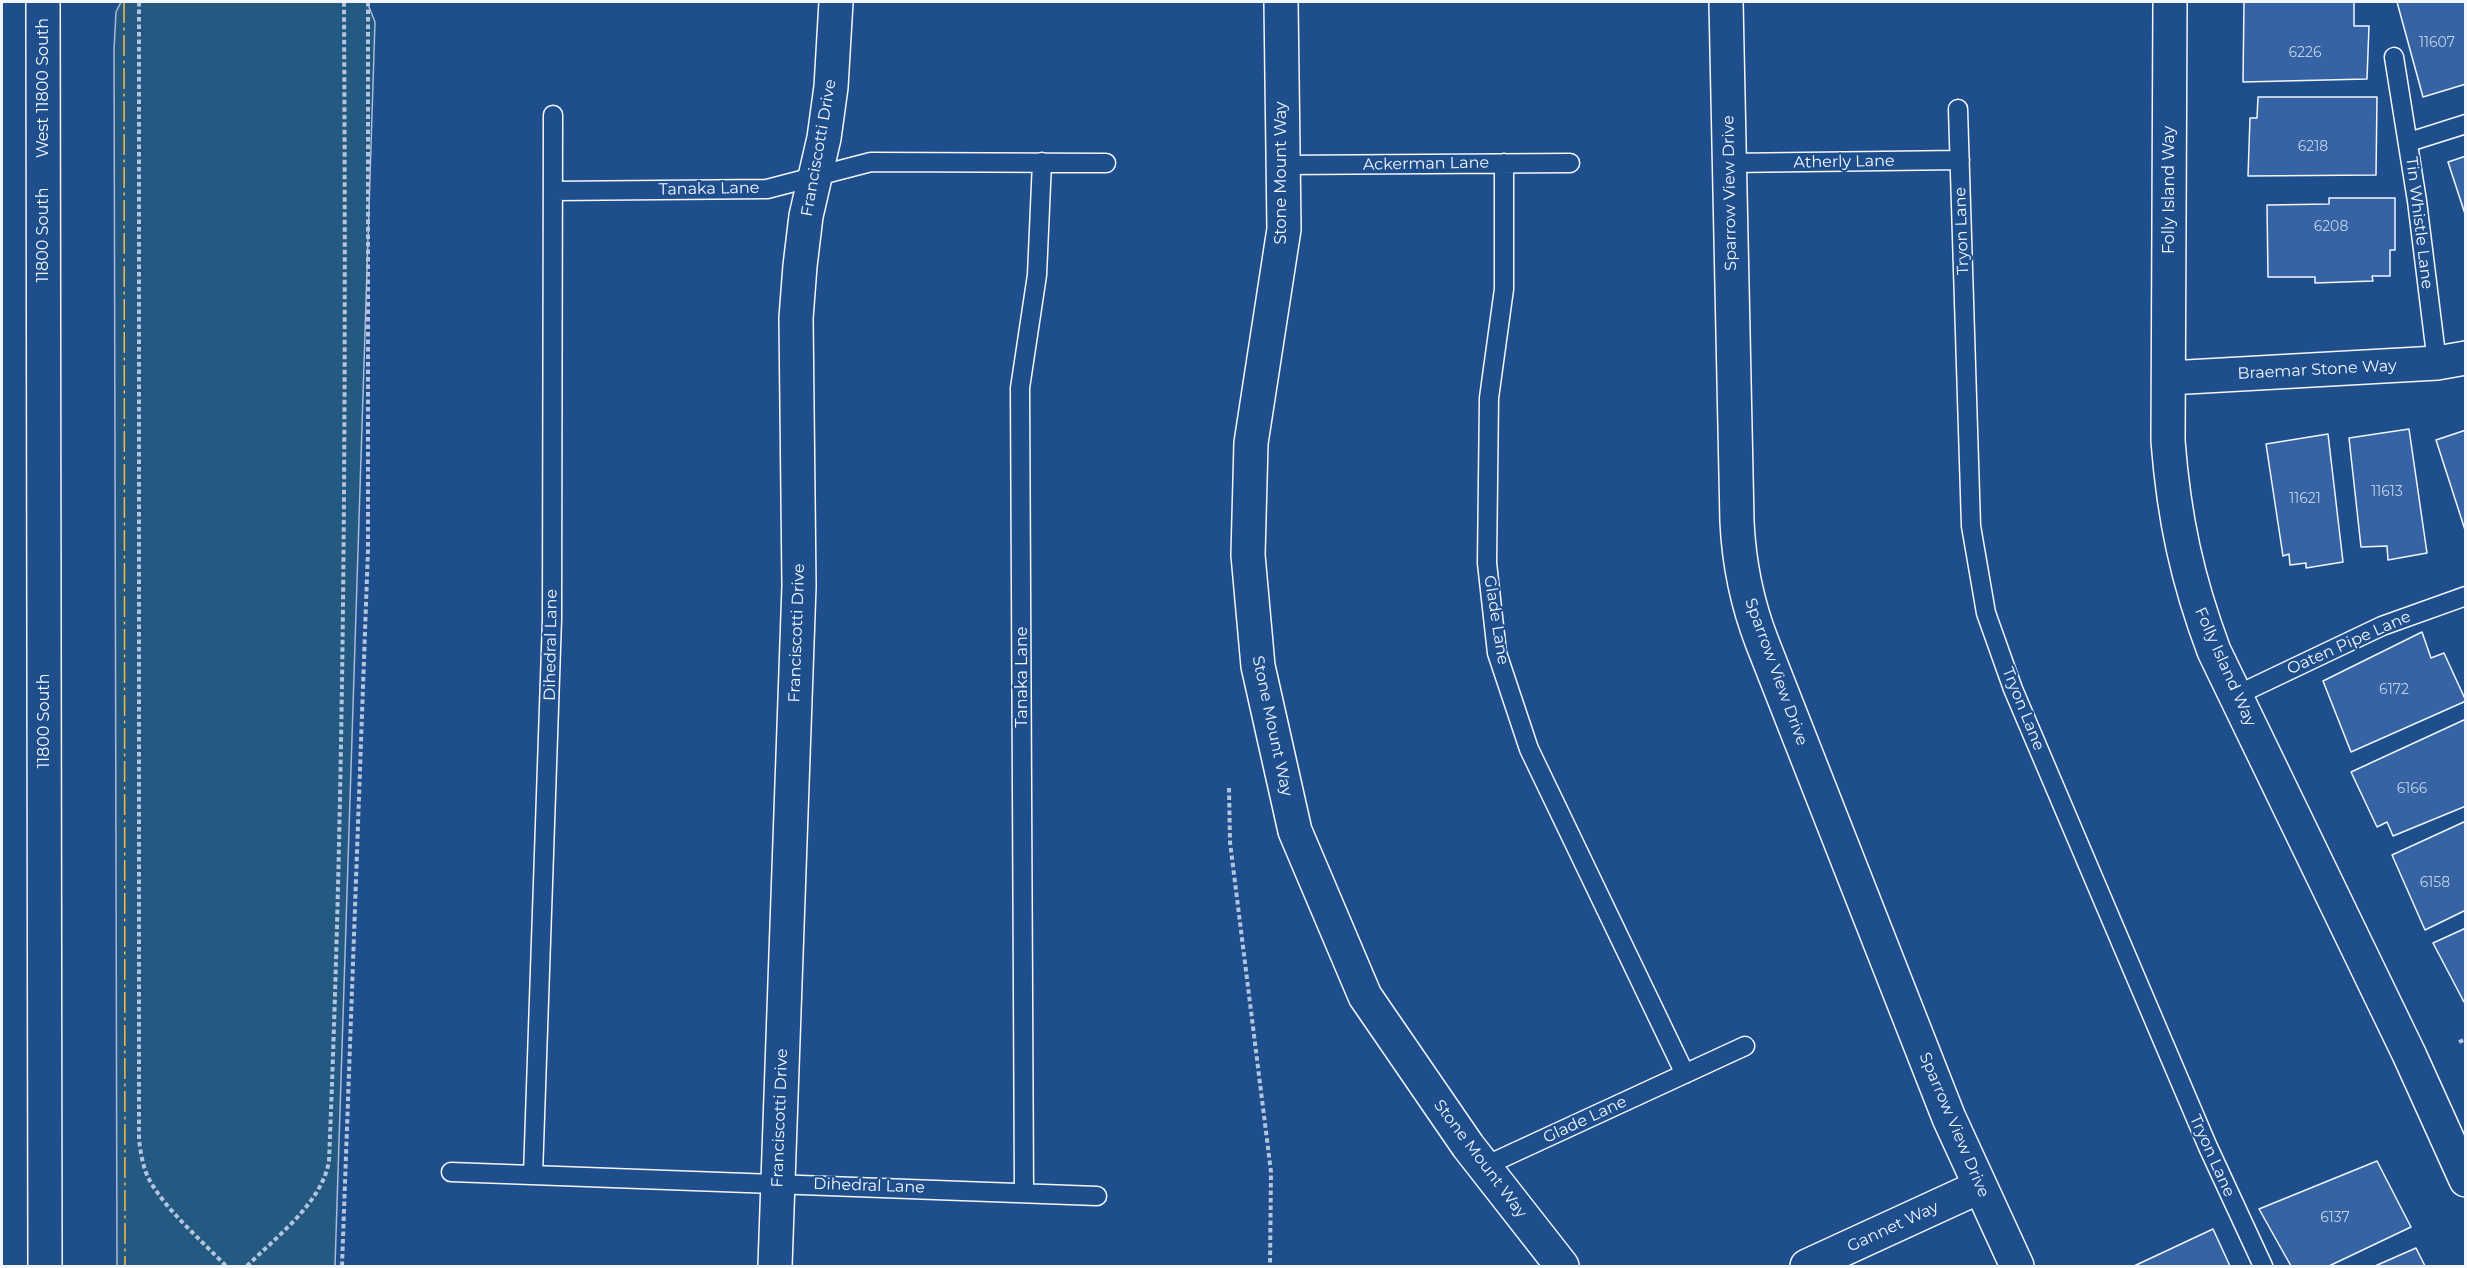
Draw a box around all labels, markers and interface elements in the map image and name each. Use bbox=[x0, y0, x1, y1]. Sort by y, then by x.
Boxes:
street label: West 11800 South bbox=[33, 18, 53, 158]
house number: 11607 bbox=[2419, 35, 2455, 51]
house number: 6226 bbox=[2289, 45, 2321, 61]
street label: Franciscotti Drive bbox=[797, 78, 841, 218]
street label: Stone Mount Way bbox=[1271, 101, 1291, 245]
street label: Sparrow View Drive bbox=[1719, 115, 1741, 271]
street label: Folly Island Way bbox=[2159, 126, 2179, 254]
house number: 6218 bbox=[2298, 139, 2328, 155]
street label: Atherly Lane bbox=[1793, 152, 1895, 172]
street label: Ackerman Lane bbox=[1363, 153, 1489, 175]
street label: Tin Whistle Lane bbox=[2401, 156, 2437, 290]
street label: Tanaka Lane bbox=[658, 179, 760, 199]
street label: 11800 South bbox=[33, 187, 53, 283]
street label: Tryon Lane bbox=[1951, 187, 1973, 275]
house number: 6208 bbox=[2314, 219, 2348, 235]
street label: Braemar Stone Way bbox=[2237, 356, 2397, 384]
house number: 11613 bbox=[2371, 484, 2403, 500]
house number: 11621 bbox=[2289, 491, 2321, 507]
street label: Franciscotti Drive bbox=[785, 563, 809, 703]
street label: Glade Lane bbox=[1479, 574, 1513, 666]
street label: Dihedral Lane bbox=[540, 589, 562, 701]
street label: Sparrow View Drive bbox=[1740, 596, 1812, 748]
street label: Folly Island Way bbox=[2190, 605, 2260, 729]
street label: Oaten Pipe Lane bbox=[2284, 607, 2414, 679]
street label: Tanaka Lane bbox=[1012, 627, 1032, 727]
street label: Stone Mount Way bbox=[1248, 654, 1296, 798]
street label: Tryon Lane bbox=[1998, 665, 2048, 753]
street label: 11800 South bbox=[34, 673, 54, 769]
house number: 6172 bbox=[2379, 682, 2409, 698]
house number: 6166 bbox=[2397, 781, 2427, 797]
house number: 6158 bbox=[2420, 875, 2450, 891]
street label: Franciscotti Drive bbox=[768, 1048, 792, 1188]
street label: Sparrow View Drive bbox=[1915, 1050, 1993, 1200]
street label: Glade Lane bbox=[1540, 1092, 1630, 1148]
street label: Stone Mount Way bbox=[1429, 1096, 1531, 1222]
street label: Tryon Lane bbox=[2185, 1112, 2239, 1200]
street label: Dihedral Lane bbox=[813, 1174, 925, 1198]
street label: Gannet Way bbox=[1844, 1197, 1942, 1257]
house number: 6137 bbox=[2320, 1210, 2350, 1226]

